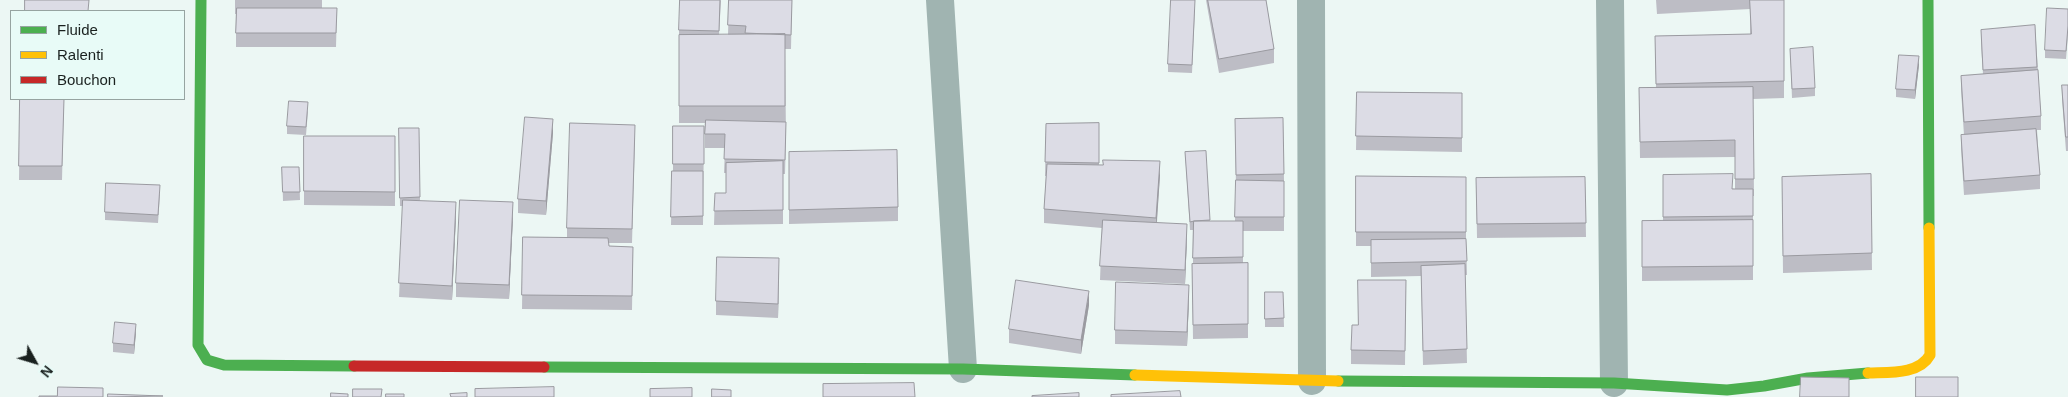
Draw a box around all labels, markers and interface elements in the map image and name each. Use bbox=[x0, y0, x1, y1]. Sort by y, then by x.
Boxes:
legend bbox=[10, 10, 185, 100]
text: Fluide bbox=[57, 21, 98, 38]
text: Ralenti bbox=[57, 46, 104, 63]
text: Bouchon bbox=[57, 71, 116, 88]
north arrow bbox=[10, 337, 60, 387]
text: N bbox=[37, 362, 56, 380]

